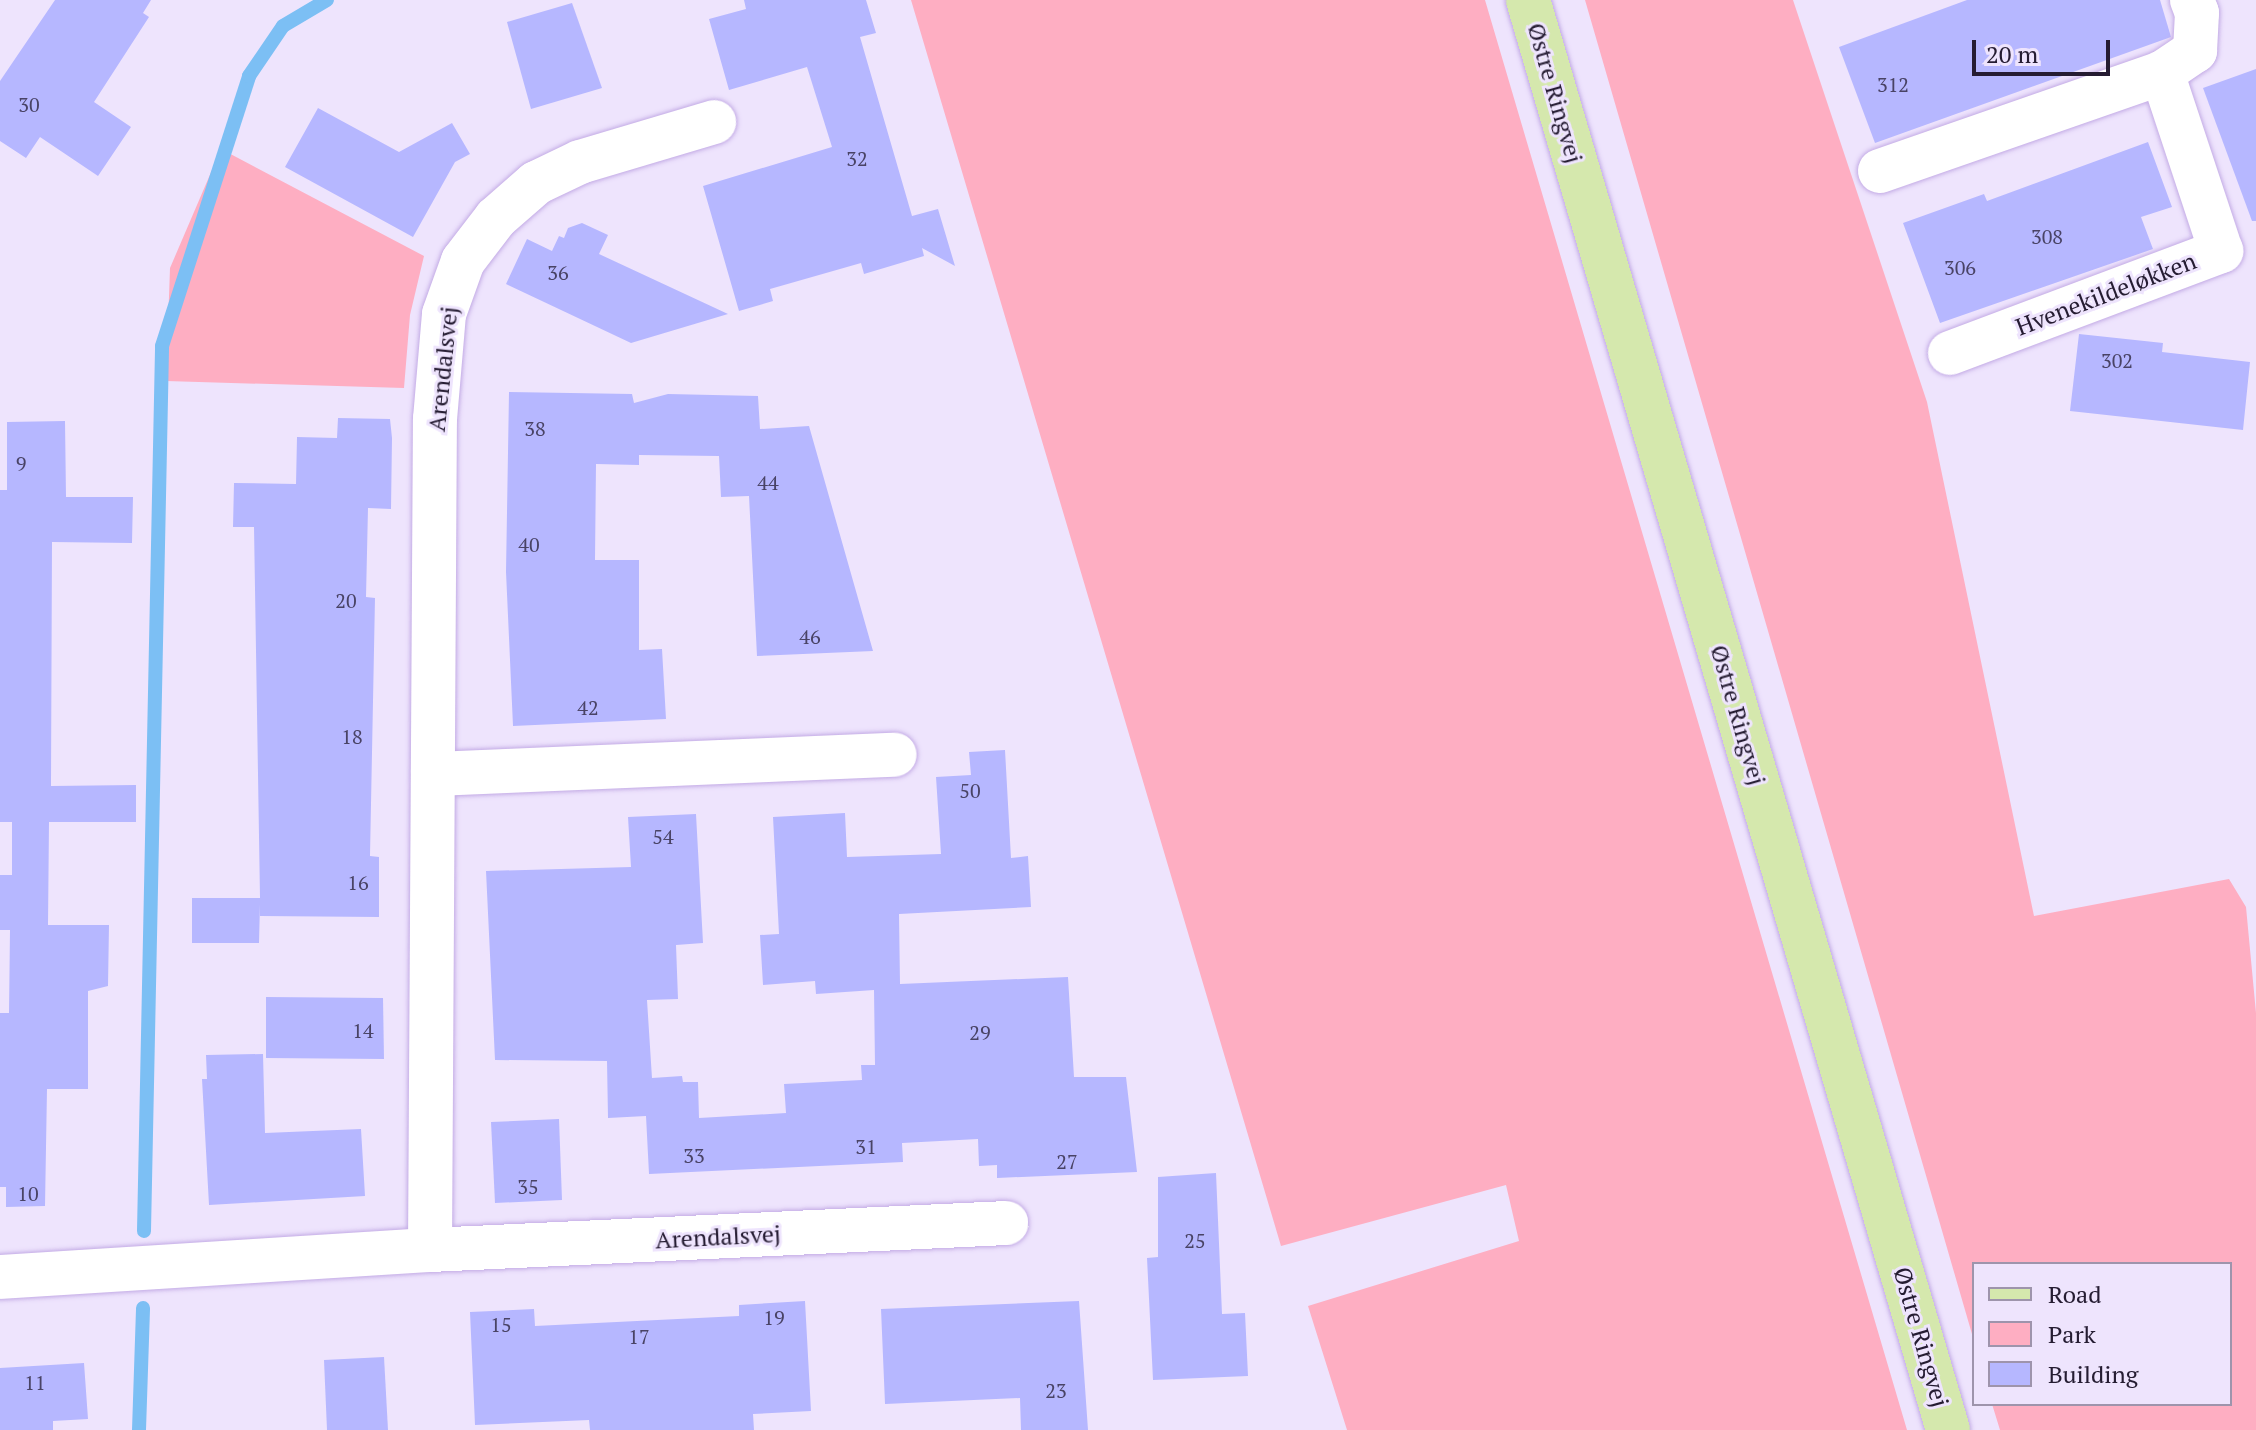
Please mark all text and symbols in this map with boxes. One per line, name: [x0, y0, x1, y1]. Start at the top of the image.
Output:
street label: Østre Ringvej: [1521, 20, 1589, 166]
scale bar: [1976, 24, 2114, 74]
text: 20 m: [1986, 38, 2038, 70]
house number: 312: [1877, 72, 1909, 96]
house number: 30: [18, 92, 40, 116]
house number: 32: [846, 146, 868, 170]
house number: 308: [2031, 224, 2063, 248]
street label: Hvenekildeløkken: [2012, 246, 2200, 342]
house number: 306: [1944, 255, 1976, 279]
house number: 36: [547, 260, 569, 284]
street label: Arendalsvej: [422, 305, 464, 433]
house number: 302: [2101, 348, 2133, 372]
house number: 38: [524, 416, 546, 440]
house number: 9: [16, 451, 26, 475]
house number: 44: [757, 470, 779, 494]
house number: 40: [518, 532, 540, 556]
house number: 20: [335, 588, 357, 612]
house number: 46: [799, 624, 821, 648]
street label: Østre Ringvej: [1704, 642, 1772, 788]
house number: 42: [577, 695, 599, 719]
house number: 18: [341, 724, 363, 748]
house number: 50: [959, 778, 981, 802]
house number: 54: [652, 824, 674, 848]
house number: 16: [347, 870, 369, 894]
house number: 14: [352, 1018, 374, 1042]
house number: 29: [969, 1020, 991, 1044]
house number: 31: [855, 1134, 877, 1158]
house number: 33: [683, 1143, 705, 1167]
house number: 27: [1056, 1149, 1078, 1173]
house number: 35: [517, 1174, 539, 1198]
house number: 10: [17, 1181, 39, 1205]
street label: Arendalsvej: [654, 1219, 782, 1255]
house number: 25: [1184, 1228, 1206, 1252]
legend: [1972, 1262, 2232, 1406]
street label: Østre Ringvej: [1887, 1264, 1955, 1410]
text: Road: [2048, 1278, 2102, 1310]
house number: 19: [763, 1305, 785, 1329]
house number: 15: [490, 1312, 512, 1336]
text: Park: [2048, 1318, 2096, 1350]
house number: 17: [628, 1324, 650, 1348]
text: Building: [2048, 1358, 2138, 1390]
house number: 11: [24, 1370, 46, 1394]
house number: 23: [1045, 1378, 1067, 1402]

